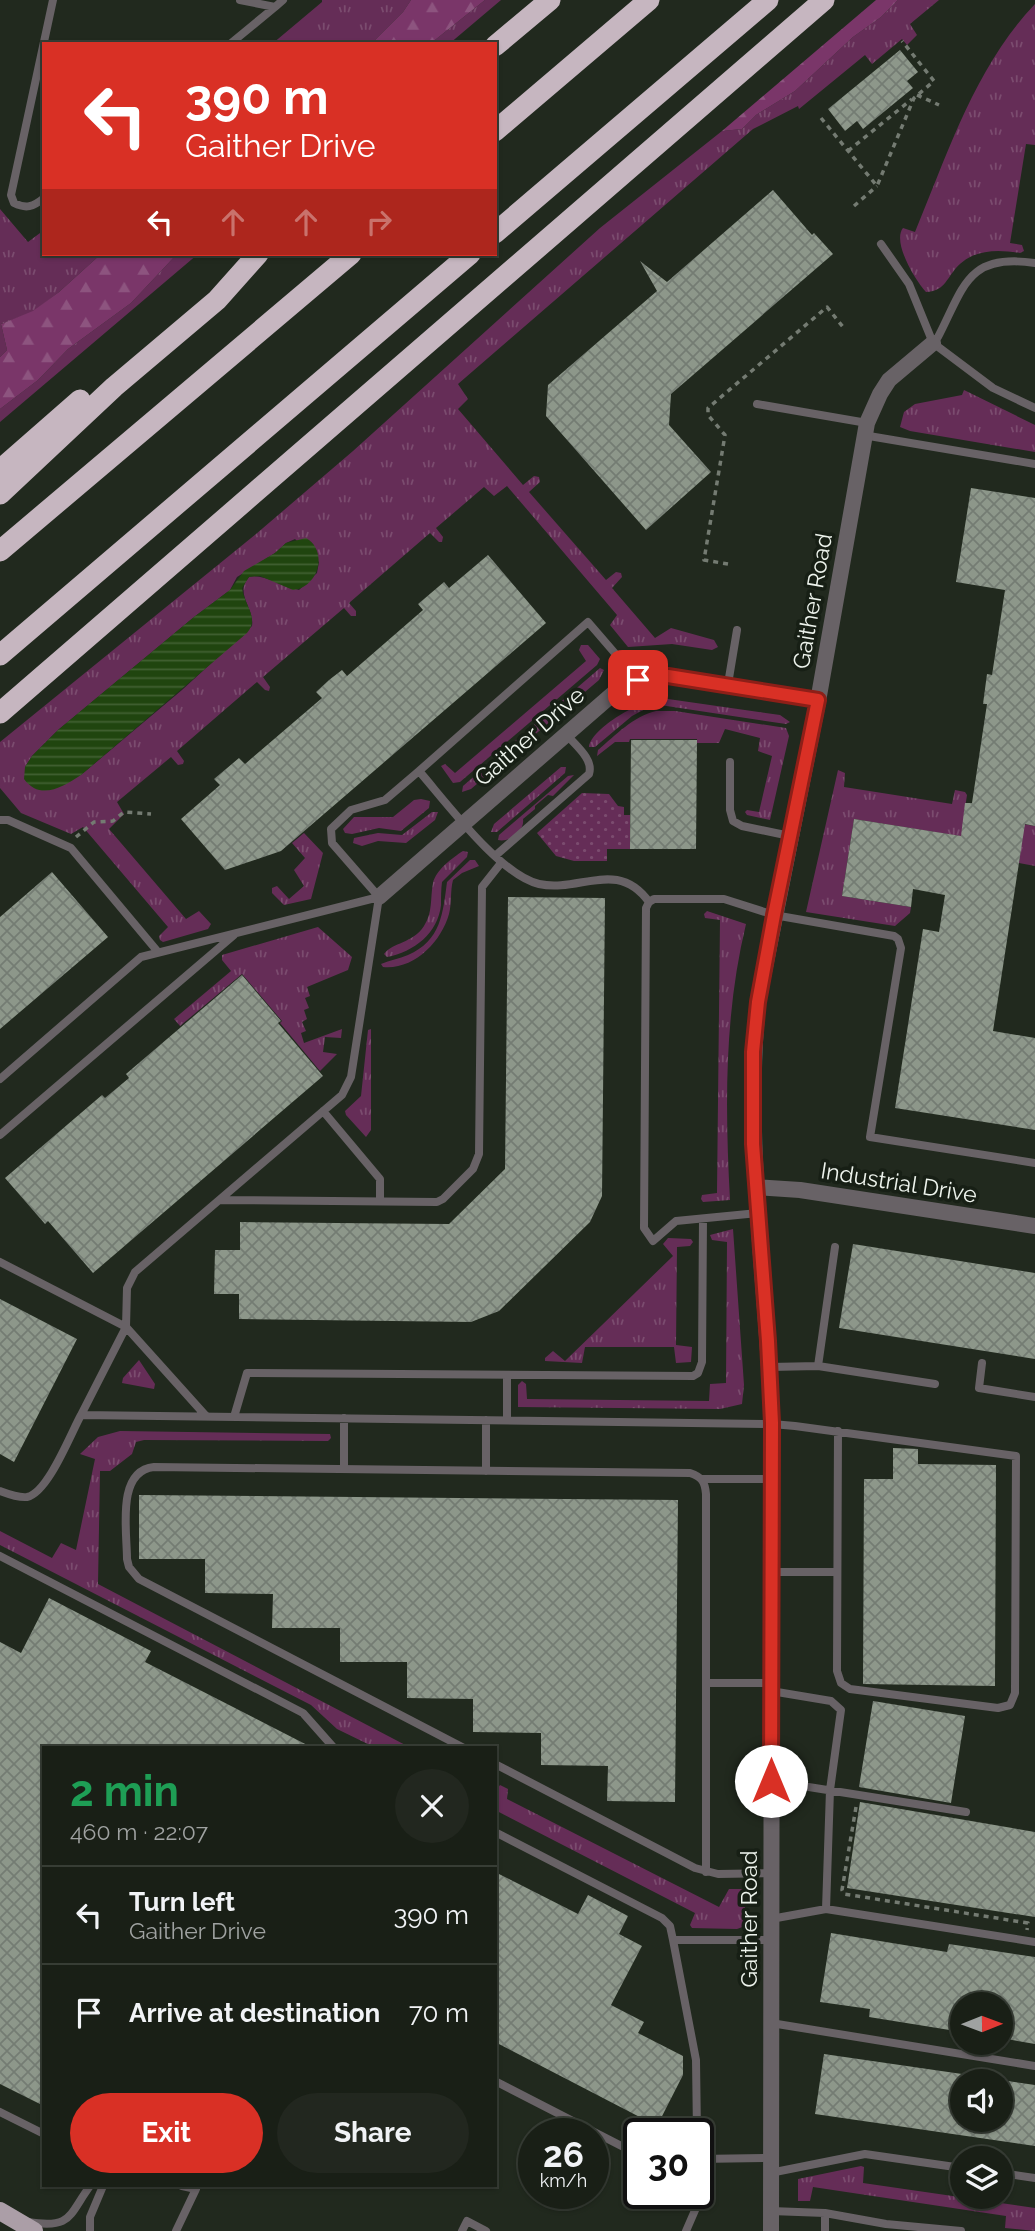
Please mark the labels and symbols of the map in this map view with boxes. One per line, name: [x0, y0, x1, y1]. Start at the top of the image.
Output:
street label: Gaither Road: [787, 531, 837, 671]
pin: [608, 650, 668, 710]
street label: Gaither Drive: [468, 681, 590, 791]
street label: Industrial Drive: [819, 1156, 979, 1208]
position arrow: [734, 1744, 808, 1818]
street label: Gaither Road: [735, 1850, 762, 1988]
north arrow: [950, 1992, 1013, 2054]
speed limit sign: 30: [623, 2118, 714, 2209]

